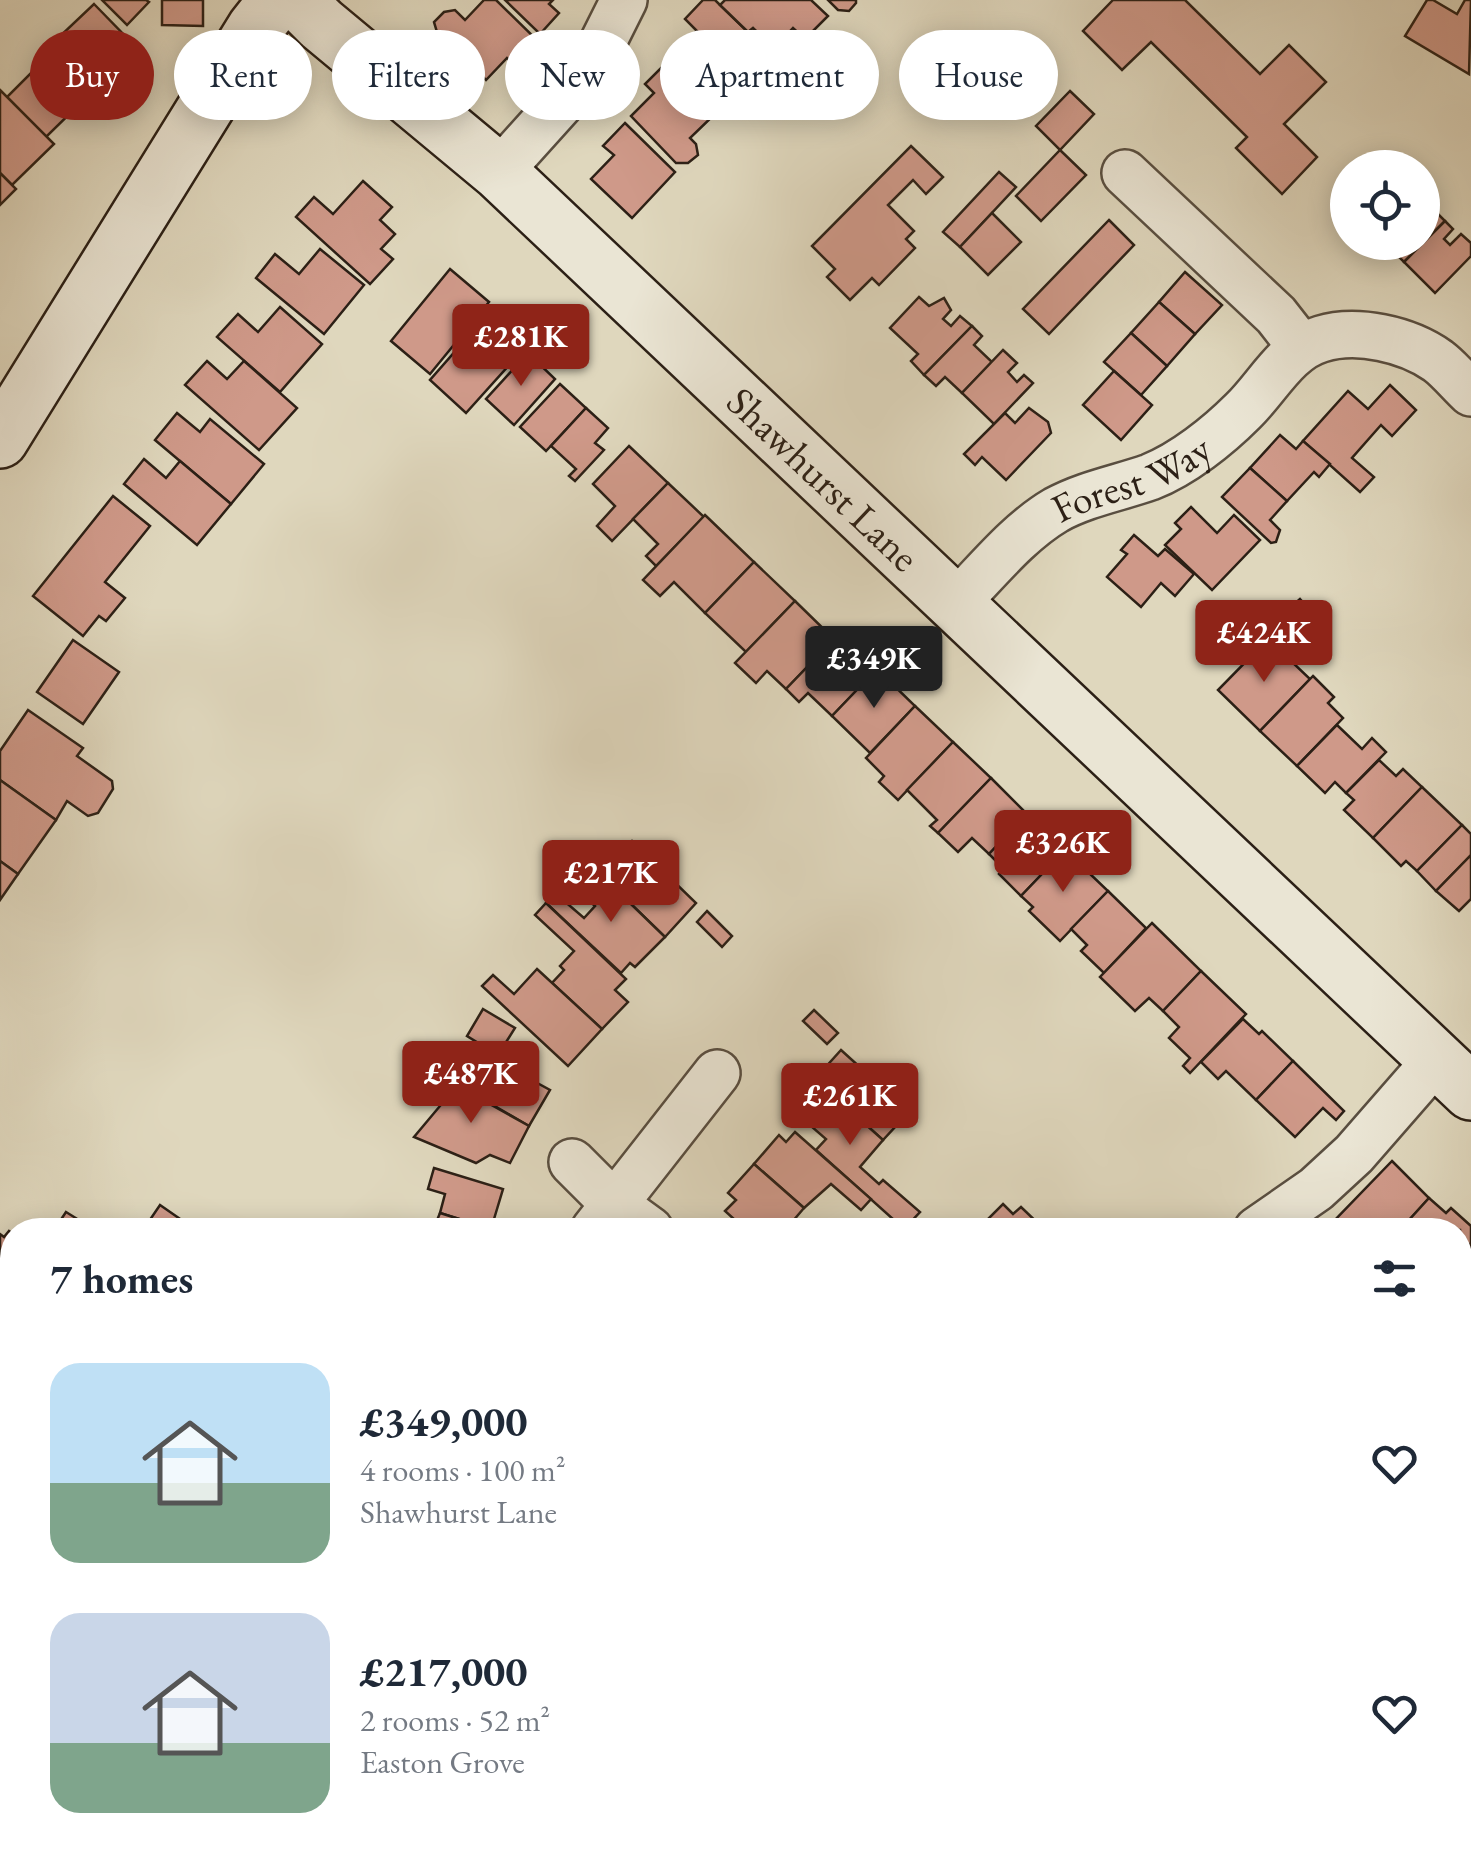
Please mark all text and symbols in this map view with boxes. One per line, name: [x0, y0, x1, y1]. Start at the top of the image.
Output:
chip: Buy: [30, 30, 154, 120]
chip: Rent: [174, 30, 312, 120]
chip: Filters: [332, 30, 485, 120]
chip: New: [505, 30, 640, 120]
chip: Apartment: [660, 30, 879, 120]
chip: House: [899, 30, 1058, 120]
map controls: [1330, 150, 1440, 260]
button: locate: [1330, 150, 1440, 260]
pin: £281K: [451, 304, 591, 389]
text: £281K: [474, 315, 568, 357]
street label: Shawhurst Lane: [716, 375, 931, 583]
street label: Forest Way: [1043, 422, 1222, 534]
pin: £424K: [1194, 600, 1334, 685]
text: £424K: [1217, 611, 1311, 653]
pin: £349K: [804, 626, 944, 711]
text: £349K: [827, 637, 921, 679]
pin: £326K: [993, 810, 1133, 895]
text: £326K: [1016, 821, 1110, 863]
pin: £217K: [541, 840, 681, 925]
text: £217K: [564, 851, 658, 893]
pin: £487K: [401, 1041, 541, 1126]
text: £487K: [424, 1052, 518, 1094]
pin: £261K: [780, 1063, 920, 1148]
text: £261K: [803, 1074, 897, 1116]
text: 7 homes: [50, 1251, 193, 1306]
icon: filters: [1367, 1251, 1422, 1306]
text: £349,000: [360, 1394, 528, 1449]
icon: home: [130, 1403, 250, 1523]
icon: heart: [1367, 1436, 1422, 1491]
text: 4 rooms · 100 m²: [360, 1449, 566, 1491]
text: Shawhurst Lane: [360, 1491, 557, 1533]
text: £217,000: [360, 1644, 528, 1699]
icon: home: [130, 1653, 250, 1773]
icon: heart: [1367, 1686, 1422, 1741]
text: 2 rooms · 52 m²: [360, 1699, 550, 1741]
text: Easton Grove: [360, 1741, 525, 1783]

